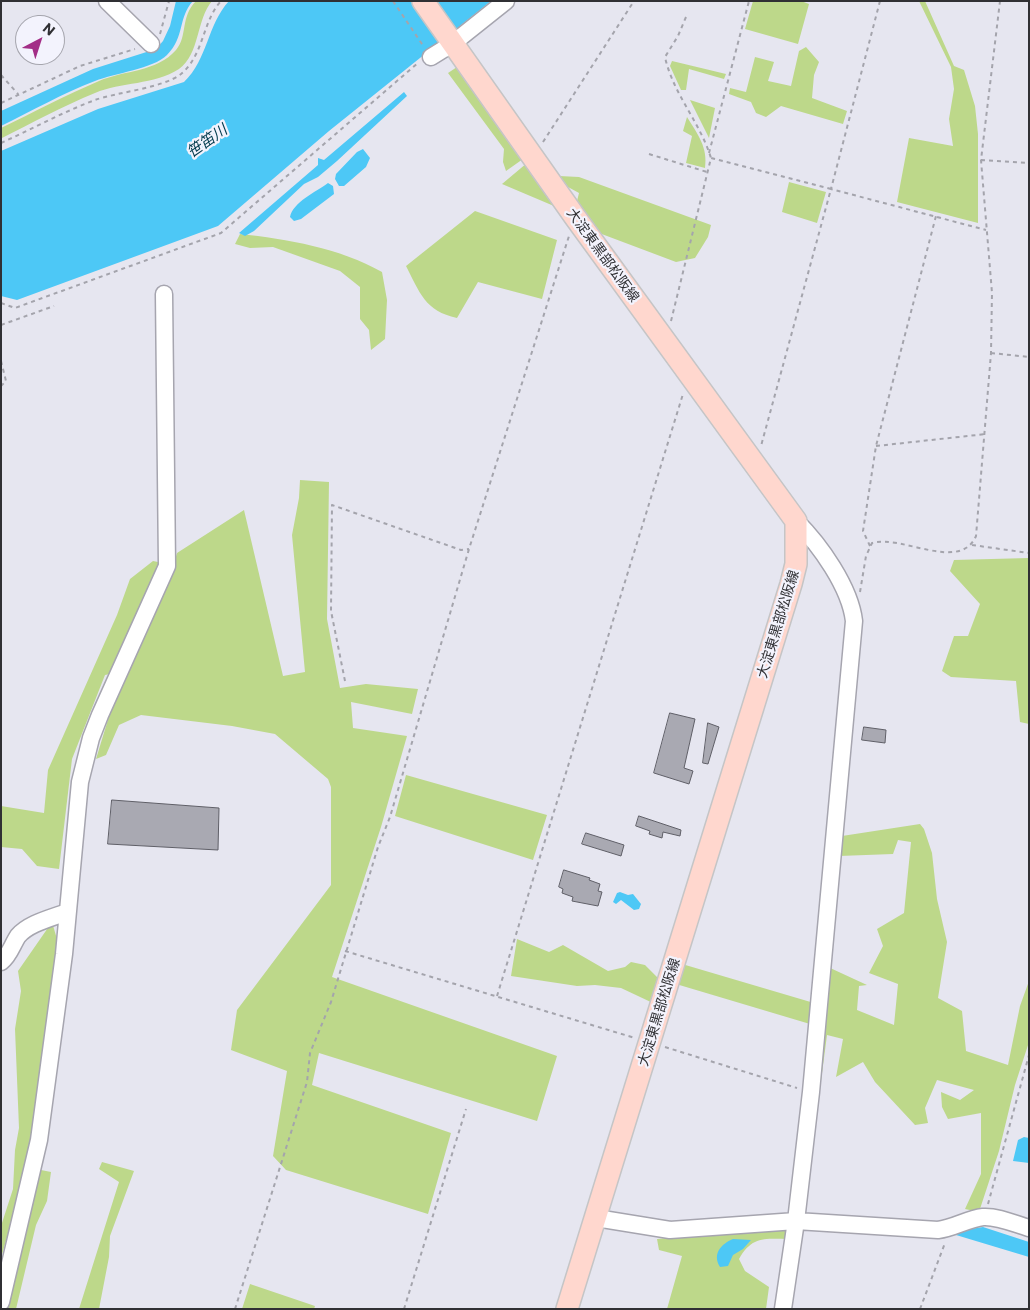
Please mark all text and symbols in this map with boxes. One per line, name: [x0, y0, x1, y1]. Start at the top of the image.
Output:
north arrow: [15, 15, 65, 65]
text: N: [40, 19, 59, 39]
water label: 笹笛川: [183, 121, 231, 161]
street label: 大淀東黒部松阪線: [563, 205, 643, 305]
street label: 大淀東黒部松阪線: [754, 568, 802, 680]
street label: 大淀東黒部松阪線: [635, 956, 683, 1068]

